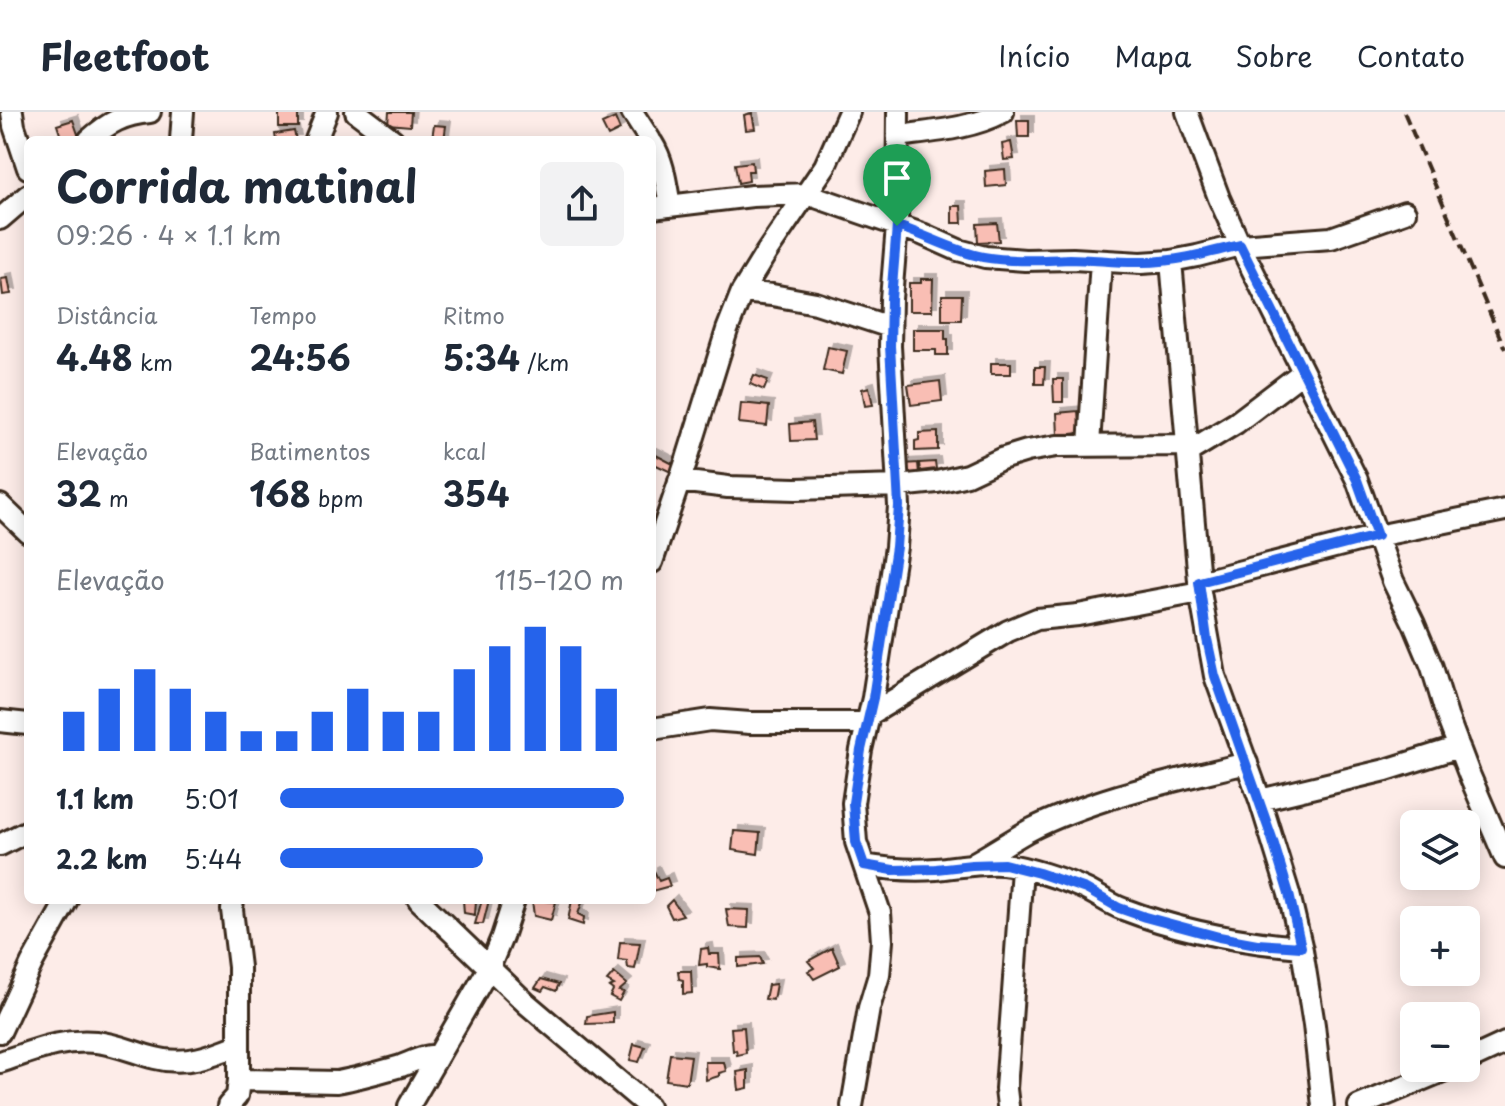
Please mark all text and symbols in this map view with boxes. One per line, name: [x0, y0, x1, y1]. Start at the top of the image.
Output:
text: Fleetfoot: [40, 27, 210, 84]
text: Início: [998, 34, 1070, 77]
text: Mapa: [1114, 34, 1191, 77]
text: Sobre: [1235, 34, 1313, 77]
text: Contato: [1357, 34, 1465, 77]
pin: [863, 144, 931, 226]
text: Corrida matinal: [56, 152, 417, 218]
icon: arrive: [875, 156, 919, 200]
button: share: [540, 162, 624, 246]
text: 09:26 · 4 × 1.1 km: [56, 215, 281, 254]
text: Distância: [56, 298, 158, 331]
text: Tempo: [249, 298, 317, 331]
text: Ritmo: [443, 298, 505, 331]
text: 4.48: [56, 331, 133, 383]
text: 24:56: [249, 331, 351, 383]
text: 5:34: [443, 331, 520, 383]
text: km: [133, 345, 173, 378]
text: /km: [520, 345, 569, 378]
text: Elevação: [56, 434, 148, 467]
text: Batimentos: [249, 434, 370, 467]
text: kcal: [443, 434, 487, 467]
text: 32: [56, 467, 102, 519]
text: 168: [249, 467, 311, 519]
text: 354: [443, 467, 510, 519]
text: m: [102, 481, 129, 514]
text: bpm: [311, 481, 364, 514]
text: Elevação: [56, 560, 165, 599]
text: 115–120 m: [495, 560, 624, 599]
text: 1.1 km: [56, 779, 134, 818]
text: 5:01: [184, 779, 239, 818]
map controls: [1400, 810, 1480, 1082]
button: layers: [1400, 810, 1480, 890]
text: 2.2 km: [56, 839, 147, 878]
text: 5:44: [184, 839, 243, 878]
button: +: [1400, 906, 1480, 986]
button: −: [1400, 1002, 1480, 1082]

